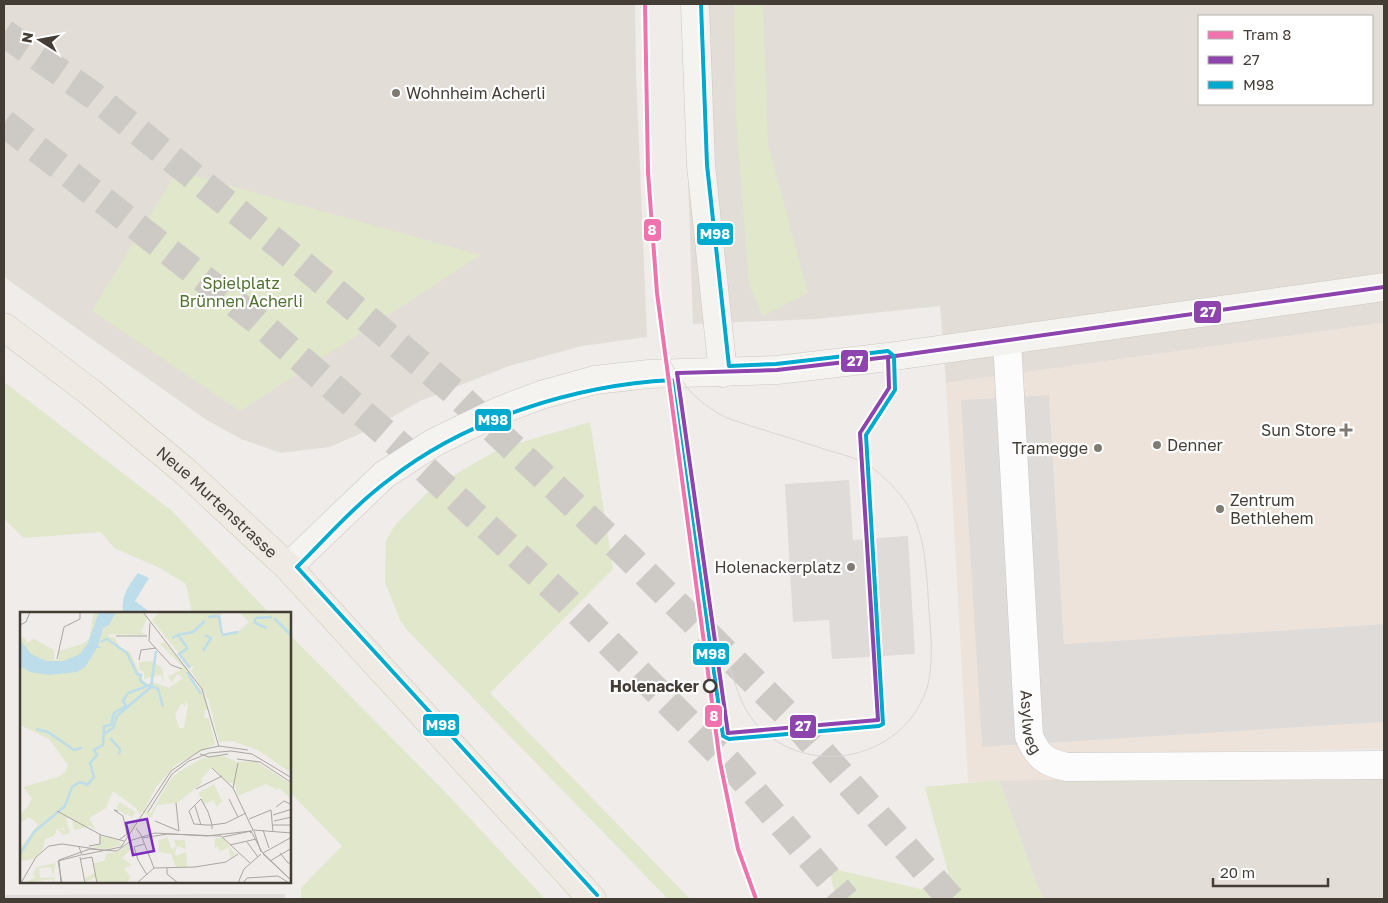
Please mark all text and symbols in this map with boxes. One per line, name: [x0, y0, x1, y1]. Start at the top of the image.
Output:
north arrow: [15, 15, 65, 65]
legend: [1198, 15, 1373, 105]
text: Tram 8: [1243, 25, 1291, 43]
text: N: [17, 31, 36, 44]
text: 27: [1243, 50, 1260, 68]
text: M98: [1243, 75, 1274, 93]
place label: Wohnheim Acherli: [406, 83, 546, 103]
marker: Wohnheim Acherli: [390, 87, 402, 99]
line badge: 8: [643, 218, 662, 242]
text: 8: [648, 221, 657, 238]
line badge: M98: [696, 222, 734, 246]
text: M98: [700, 225, 730, 242]
park label: Spielplatz Brünnen Acherli: [179, 273, 303, 311]
line badge: 27: [1193, 300, 1222, 324]
text: 27: [1200, 303, 1216, 320]
line badge: 27: [840, 349, 869, 373]
text: 27: [847, 352, 863, 369]
line badge: M98: [474, 408, 512, 432]
text: M98: [478, 411, 508, 428]
place label: Sun Store: [1261, 420, 1336, 440]
marker: Sun Store: [1340, 424, 1352, 436]
place label: Denner: [1167, 435, 1223, 455]
place label: Tramegge: [1012, 438, 1088, 458]
marker: Denner: [1151, 439, 1163, 451]
street label: Neue Murtenstrasse: [153, 442, 282, 562]
marker: Tramegge: [1092, 442, 1104, 454]
place label: Zentrum Bethlehem: [1230, 490, 1314, 528]
marker: Zentrum Bethlehem: [1214, 503, 1226, 515]
place label: Holenackerplatz: [714, 557, 841, 577]
marker: Holenackerplatz: [845, 561, 857, 573]
inset map: [20, 612, 291, 883]
line badge: M98: [692, 642, 730, 666]
text: M98: [696, 645, 726, 662]
place label: Holenacker: [610, 676, 699, 696]
marker: Holenacker: [703, 679, 717, 693]
street label: Asylweg: [1016, 689, 1046, 758]
line badge: 8: [704, 704, 723, 728]
text: 8: [710, 707, 719, 724]
line badge: M98: [422, 713, 460, 737]
line badge: 27: [789, 714, 817, 739]
text: M98: [426, 716, 456, 733]
text: 27: [795, 717, 811, 734]
scale bar: [1213, 856, 1328, 888]
text: 20 m: [1220, 863, 1255, 881]

